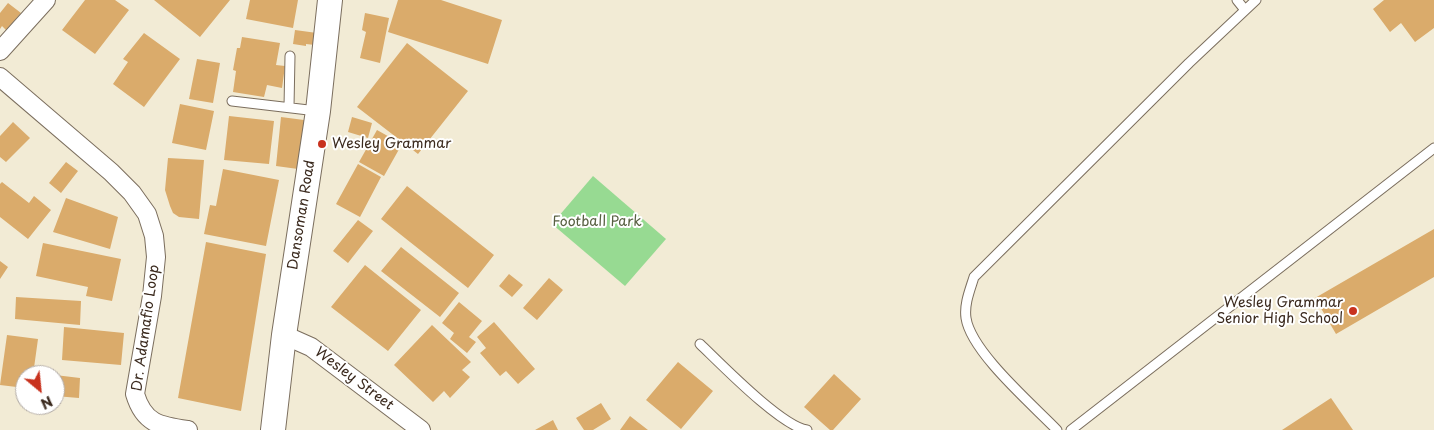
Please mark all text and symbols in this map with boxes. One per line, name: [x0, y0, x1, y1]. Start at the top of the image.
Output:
place label: Wesley Grammar: [332, 136, 451, 152]
marker: Wesley Grammar: [316, 138, 328, 150]
street label: Dansoman Road: [285, 159, 319, 271]
park label: Football Park: [552, 214, 642, 230]
street label: Dr. Adamafio Loop: [129, 264, 163, 392]
place label: Wesley Grammar Senior High School: [1216, 295, 1343, 328]
marker: Wesley Grammar Senior High School: [1347, 305, 1359, 317]
street label: Wesley Street: [311, 344, 397, 414]
north arrow: [15, 365, 65, 415]
text: N: [37, 391, 57, 415]

